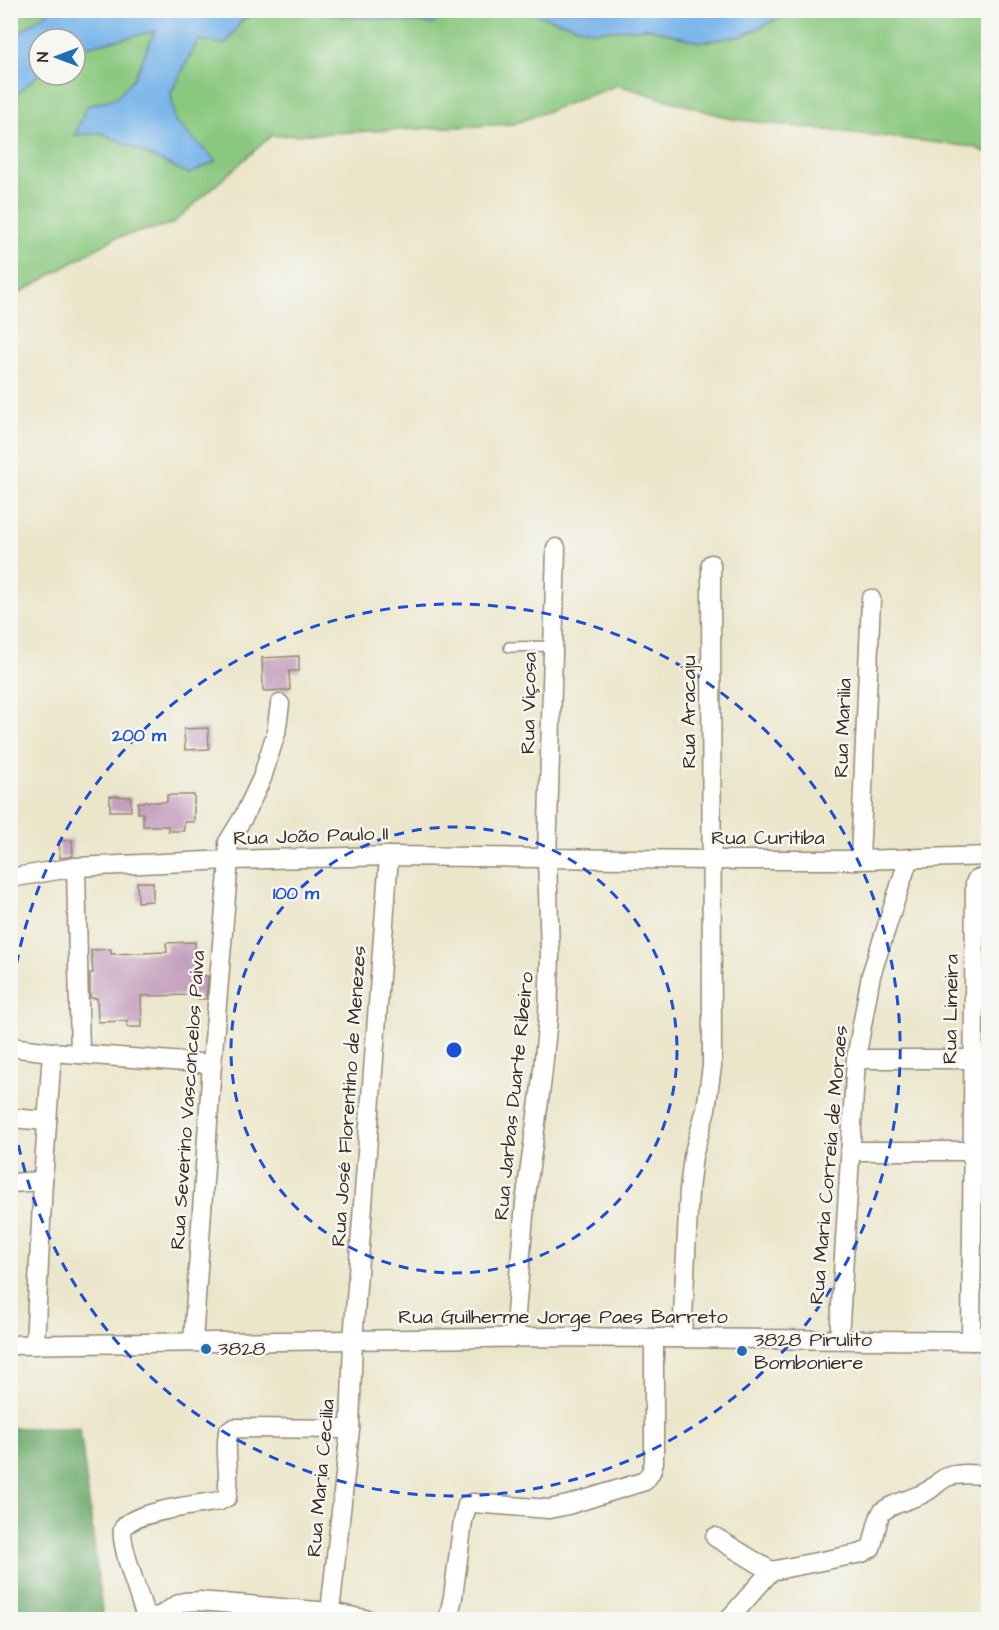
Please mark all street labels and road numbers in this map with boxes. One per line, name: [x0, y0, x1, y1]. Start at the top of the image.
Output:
street label: Rua Viçosa: [514, 652, 544, 754]
street label: Rua Aracaju: [675, 655, 703, 769]
street label: Rua Marilia: [827, 678, 859, 778]
street label: Rua João Paulo II: [233, 819, 389, 853]
street label: Rua Curitiba: [711, 824, 825, 852]
street label: Rua José Florentino de Menezes: [325, 944, 373, 1248]
street label: Rua Severino Vasconcelos Paiva: [164, 949, 212, 1251]
street label: Rua Limeira: [936, 954, 966, 1064]
street label: Rua Jarbas Duarte Ribeiro: [487, 970, 541, 1222]
street label: Rua Maria Correia de Moraes: [803, 1024, 855, 1306]
street label: Rua Guilherme Jorge Paes Barreto: [398, 1303, 728, 1332]
street label: Rua Maria Cecilia: [300, 1398, 342, 1558]

